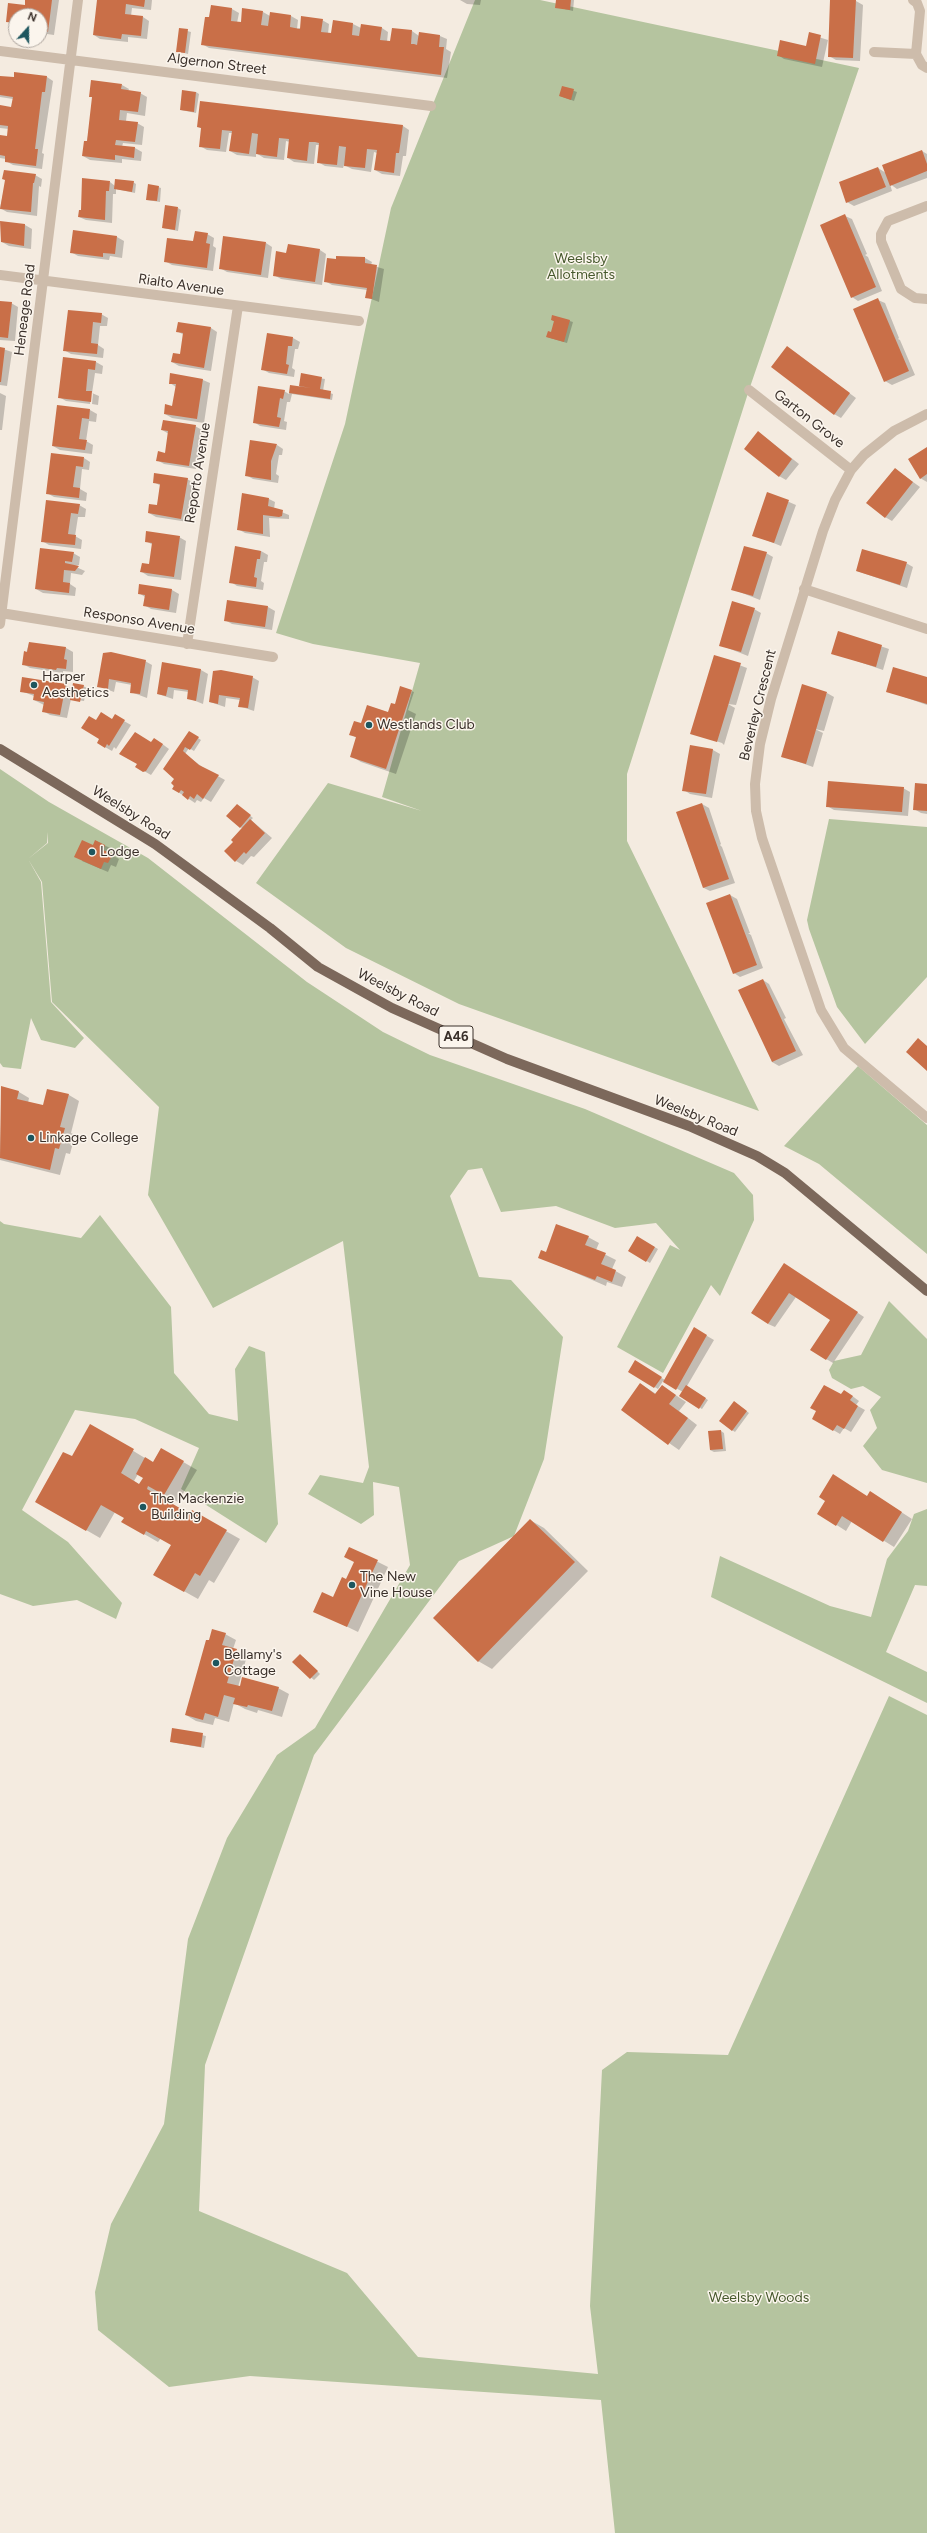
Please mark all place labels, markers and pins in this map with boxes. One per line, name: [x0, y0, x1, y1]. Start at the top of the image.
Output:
place label: Harper Aesthetics: [42, 669, 109, 702]
marker: Harper Aesthetics: [29, 680, 39, 690]
place label: Westlands Club: [377, 717, 475, 733]
marker: Westlands Club: [364, 720, 374, 730]
place label: Lodge: [100, 844, 139, 860]
marker: Lodge: [87, 847, 97, 857]
place label: Linkage College: [39, 1130, 138, 1146]
marker: Linkage College: [26, 1133, 36, 1143]
place label: The Mackenzie Building: [151, 1491, 244, 1524]
marker: The Mackenzie Building: [138, 1502, 148, 1512]
place label: The New Vine House: [360, 1569, 432, 1602]
marker: The New Vine House: [347, 1580, 357, 1590]
place label: Bellamy's Cottage: [224, 1647, 282, 1680]
marker: Bellamy's Cottage: [211, 1658, 221, 1668]

